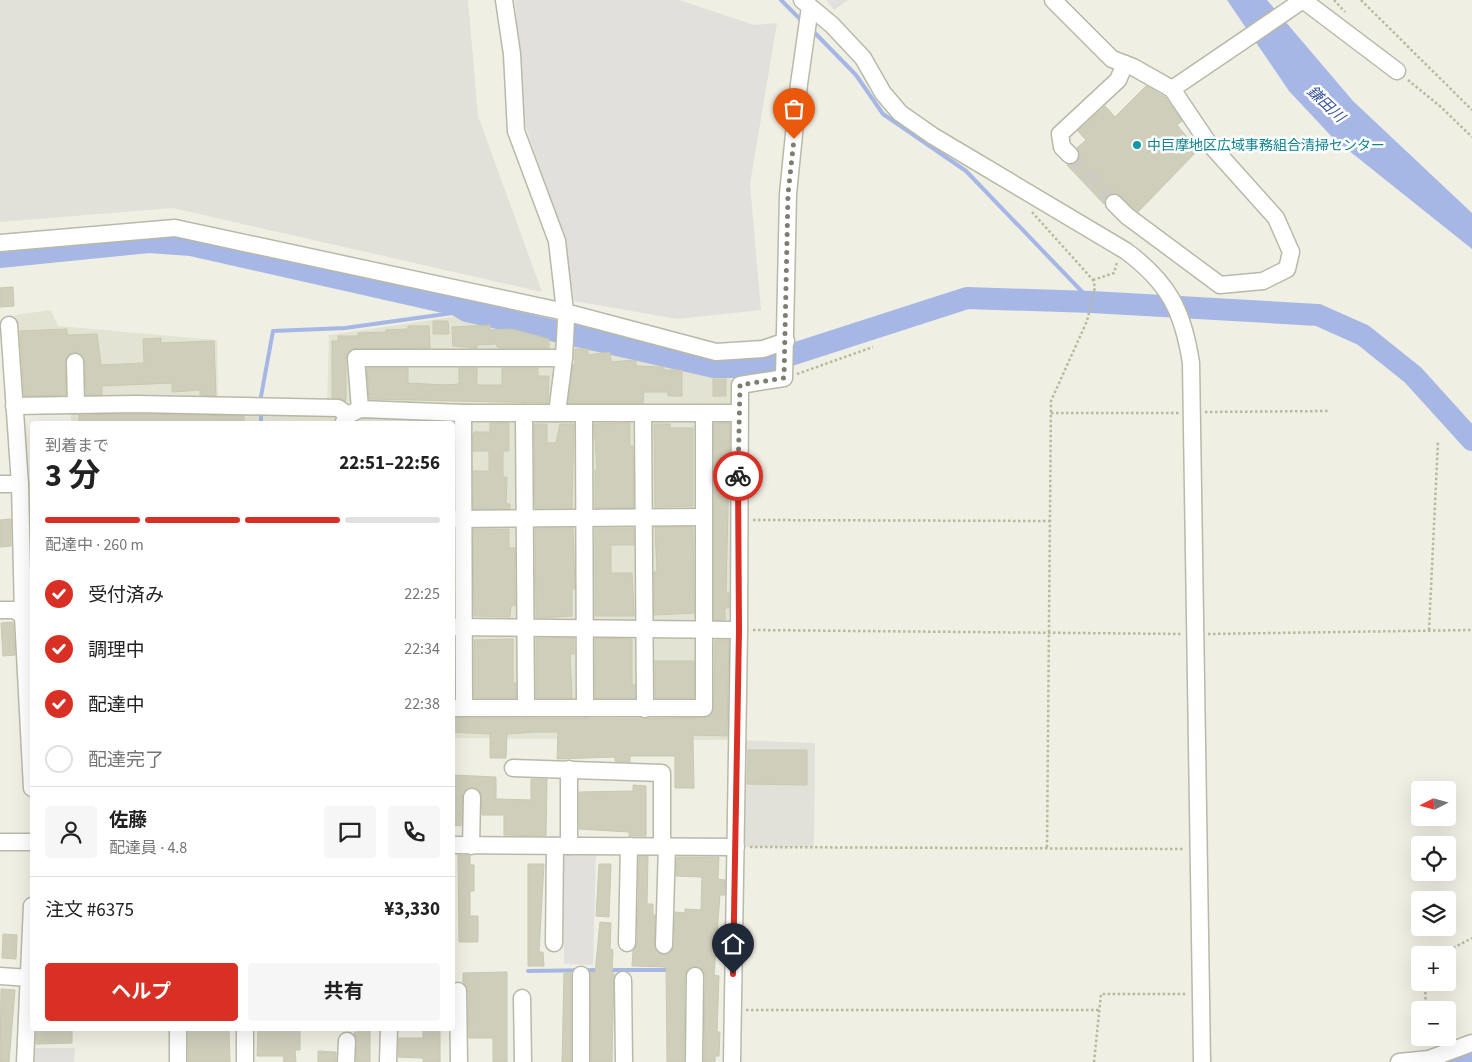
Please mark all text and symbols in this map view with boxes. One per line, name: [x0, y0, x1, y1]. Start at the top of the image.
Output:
water label: 鎌田川: [1302, 81, 1351, 129]
pin: [773, 88, 815, 139]
icon: bag: [780, 95, 808, 123]
place label: 中巨摩地区広域事務組合清掃センター: [1147, 136, 1385, 156]
marker: 中巨摩地区広域事務組合清掃センター: [1131, 139, 1143, 151]
text: 到着まで: [45, 435, 109, 457]
text: 22:51–22:56: [339, 450, 440, 477]
courier: [713, 451, 763, 501]
text: 3 分: [45, 453, 100, 499]
icon: bike: [724, 462, 752, 490]
text: 配達中 · 260 m: [45, 534, 144, 556]
icon: check: [45, 580, 73, 608]
text: 受付済み: [88, 582, 164, 609]
text: 22:25: [404, 583, 440, 605]
icon: check: [45, 635, 73, 663]
text: 調理中: [88, 637, 145, 664]
text: 22:34: [404, 638, 440, 660]
icon: check: [45, 690, 73, 718]
text: 配達中: [88, 692, 145, 719]
text: 22:38: [404, 693, 440, 715]
text: 配達完了: [88, 747, 164, 774]
north arrow: [1411, 781, 1456, 826]
map controls: [1411, 781, 1456, 1046]
button: person: [45, 806, 97, 858]
button: chat: [324, 806, 376, 858]
button: phone: [388, 806, 440, 858]
text: 佐藤: [109, 807, 147, 834]
button: locate: [1411, 836, 1456, 881]
text: 配達員 · 4.8: [109, 837, 187, 859]
button: layers: [1411, 891, 1456, 936]
text: ¥3,330: [384, 896, 440, 923]
text: 注文 #6375: [45, 897, 134, 924]
pin: [712, 923, 754, 974]
icon: home: [719, 930, 747, 958]
button: +: [1411, 946, 1456, 991]
button: ヘルプ: [45, 963, 238, 1021]
button: 共有: [248, 963, 440, 1021]
button: −: [1411, 1001, 1456, 1046]

